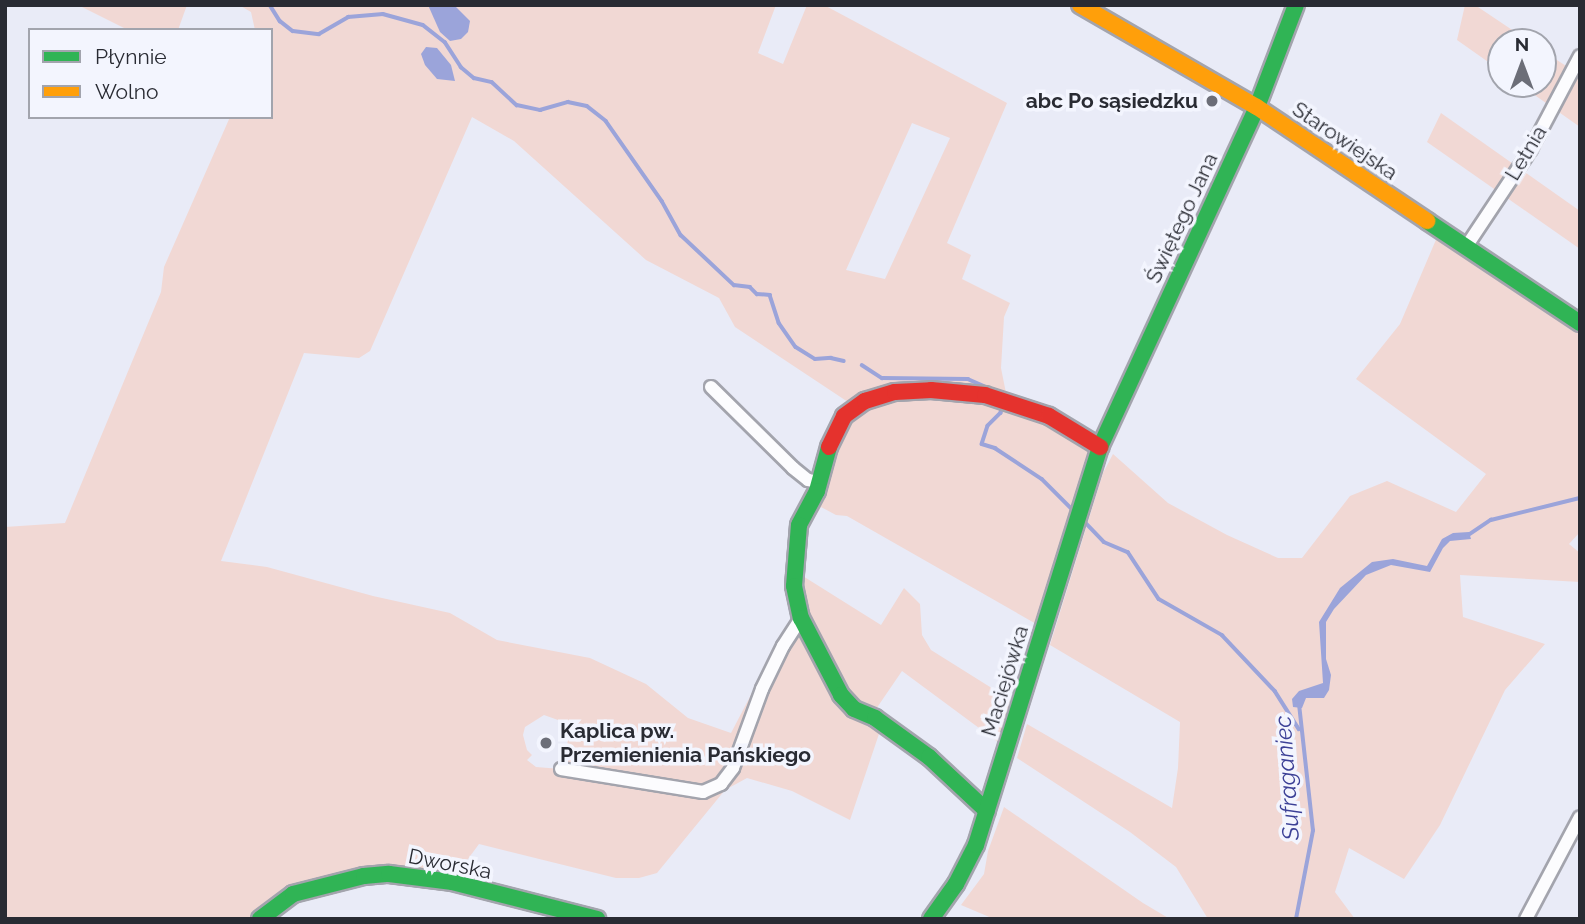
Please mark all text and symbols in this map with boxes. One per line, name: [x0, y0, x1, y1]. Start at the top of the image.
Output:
legend: [28, 28, 273, 119]
north arrow: [1487, 28, 1557, 98]
text: N: [1515, 33, 1529, 55]
text: Płynnie: [95, 44, 167, 69]
text: Wolno: [95, 79, 159, 104]
place label: abc Po sąsiedzku: [1026, 88, 1198, 114]
marker: abc Po sąsiedzku: [1204, 93, 1220, 109]
street label: Starowiejska: [1288, 97, 1402, 185]
street label: Letnia: [1500, 121, 1552, 185]
street label: Świętego Jana: [1141, 149, 1223, 287]
street label: Maciejówka: [976, 623, 1034, 739]
water label: Sufraganiec: [1269, 715, 1305, 841]
place label: Kaplica pw. Przemienienia Pańskiego: [560, 718, 811, 768]
marker: Kaplica pw. Przemienienia Pańskiego: [538, 735, 554, 751]
street label: Dworska: [406, 844, 494, 884]

